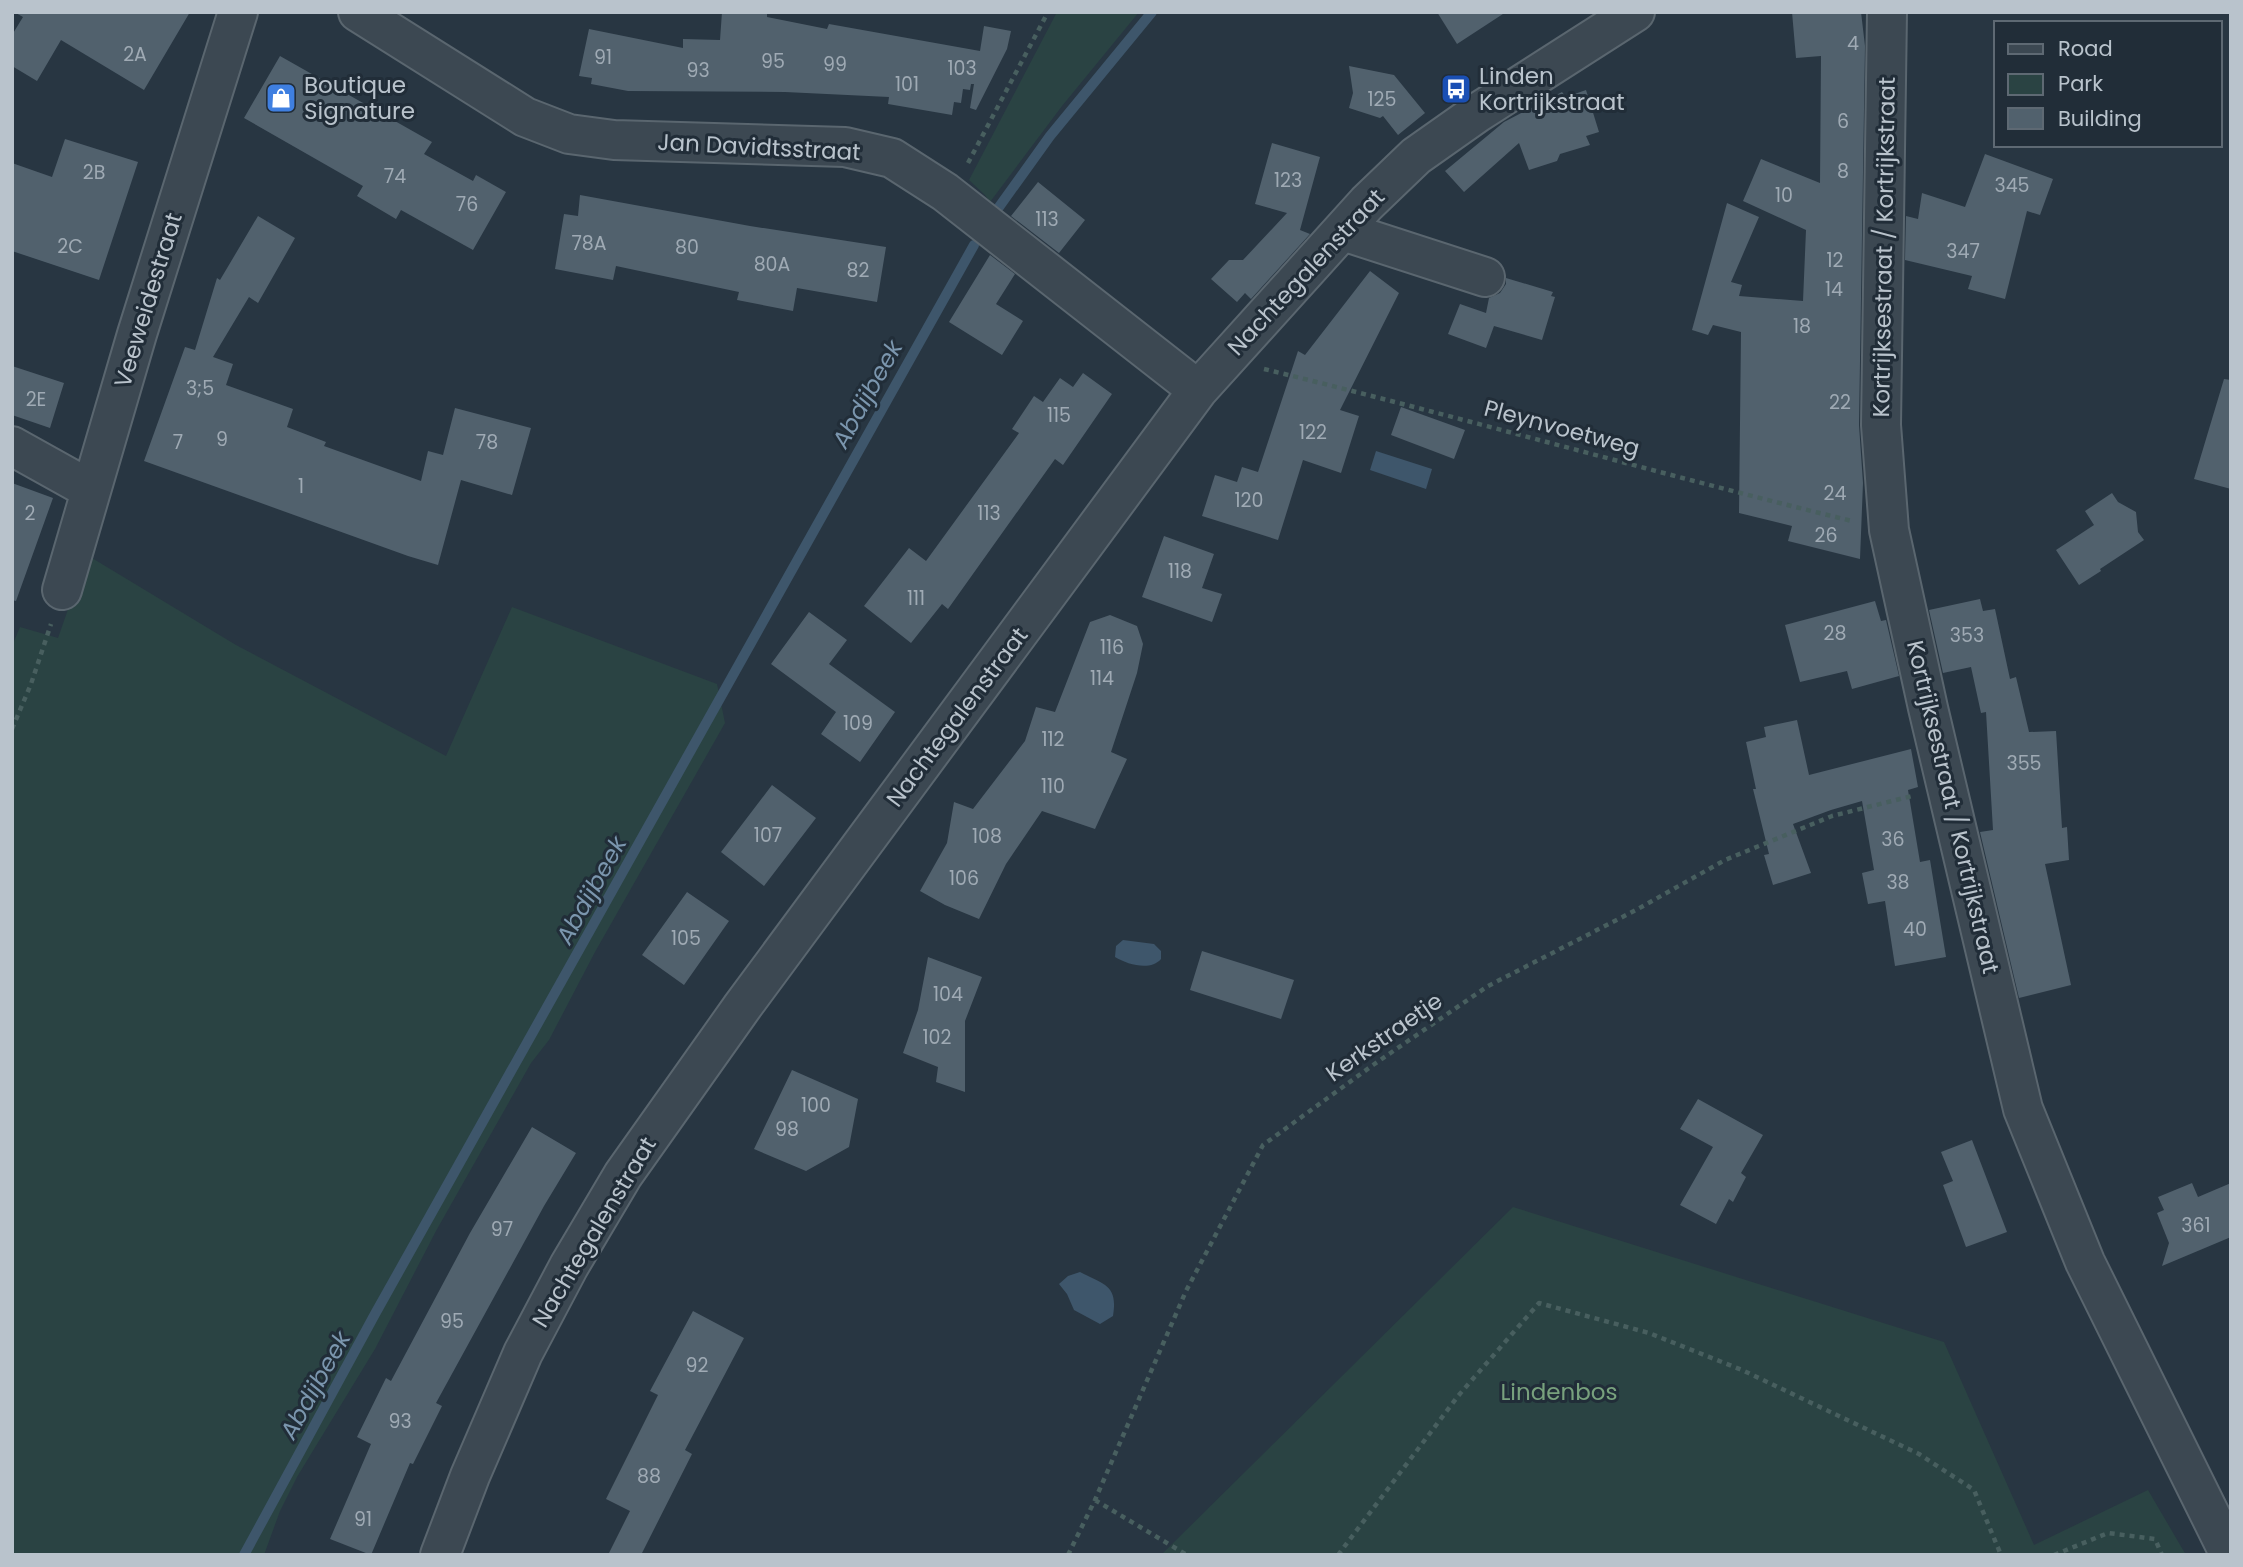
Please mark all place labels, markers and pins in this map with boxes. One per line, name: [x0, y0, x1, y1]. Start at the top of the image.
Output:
place label: Linden Kortrijkstraat: [1479, 60, 1625, 118]
place label: Boutique Signature: [304, 69, 415, 127]
bus stop icon: Linden Kortrijkstraat: [1439, 72, 1473, 106]
shop icon: Boutique Signature: [264, 81, 298, 115]

